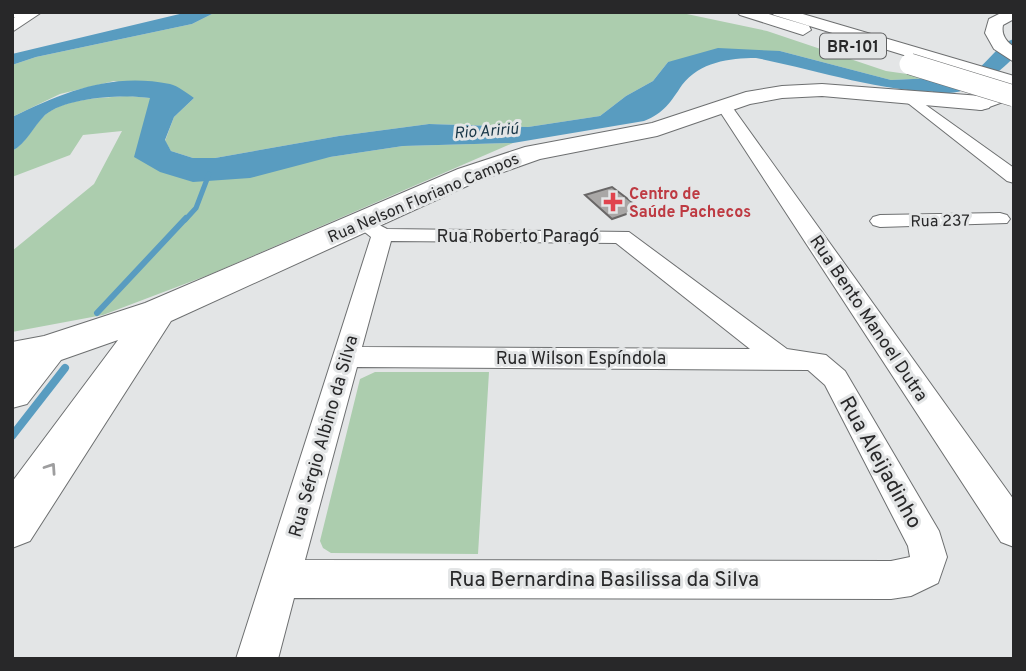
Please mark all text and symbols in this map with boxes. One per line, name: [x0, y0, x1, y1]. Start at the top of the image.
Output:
road number: BR-101: [820, 34, 886, 58]
water label: Rio Aririú: [453, 120, 520, 144]
street label: Rua Nelson Floriano Campos: [325, 149, 522, 248]
place label: Centro de Saúde Pachecos: [629, 185, 751, 223]
marker: Centro de Saúde Pachecos: [603, 192, 623, 212]
street label: Rua 237: [910, 211, 970, 233]
street label: Rua Roberto Paragó: [437, 226, 599, 249]
street label: Rua Bento Manoel Dutra: [803, 231, 932, 406]
street label: Rua Sérgio Albino da Silva: [285, 333, 364, 540]
street label: Rua Wilson Espíndola: [496, 348, 666, 371]
street label: Rua Aleijadinho: [832, 392, 927, 534]
one-way arrow: [43, 463, 55, 476]
street label: Rua Bernardina Basilissa da Silva: [449, 567, 759, 594]

